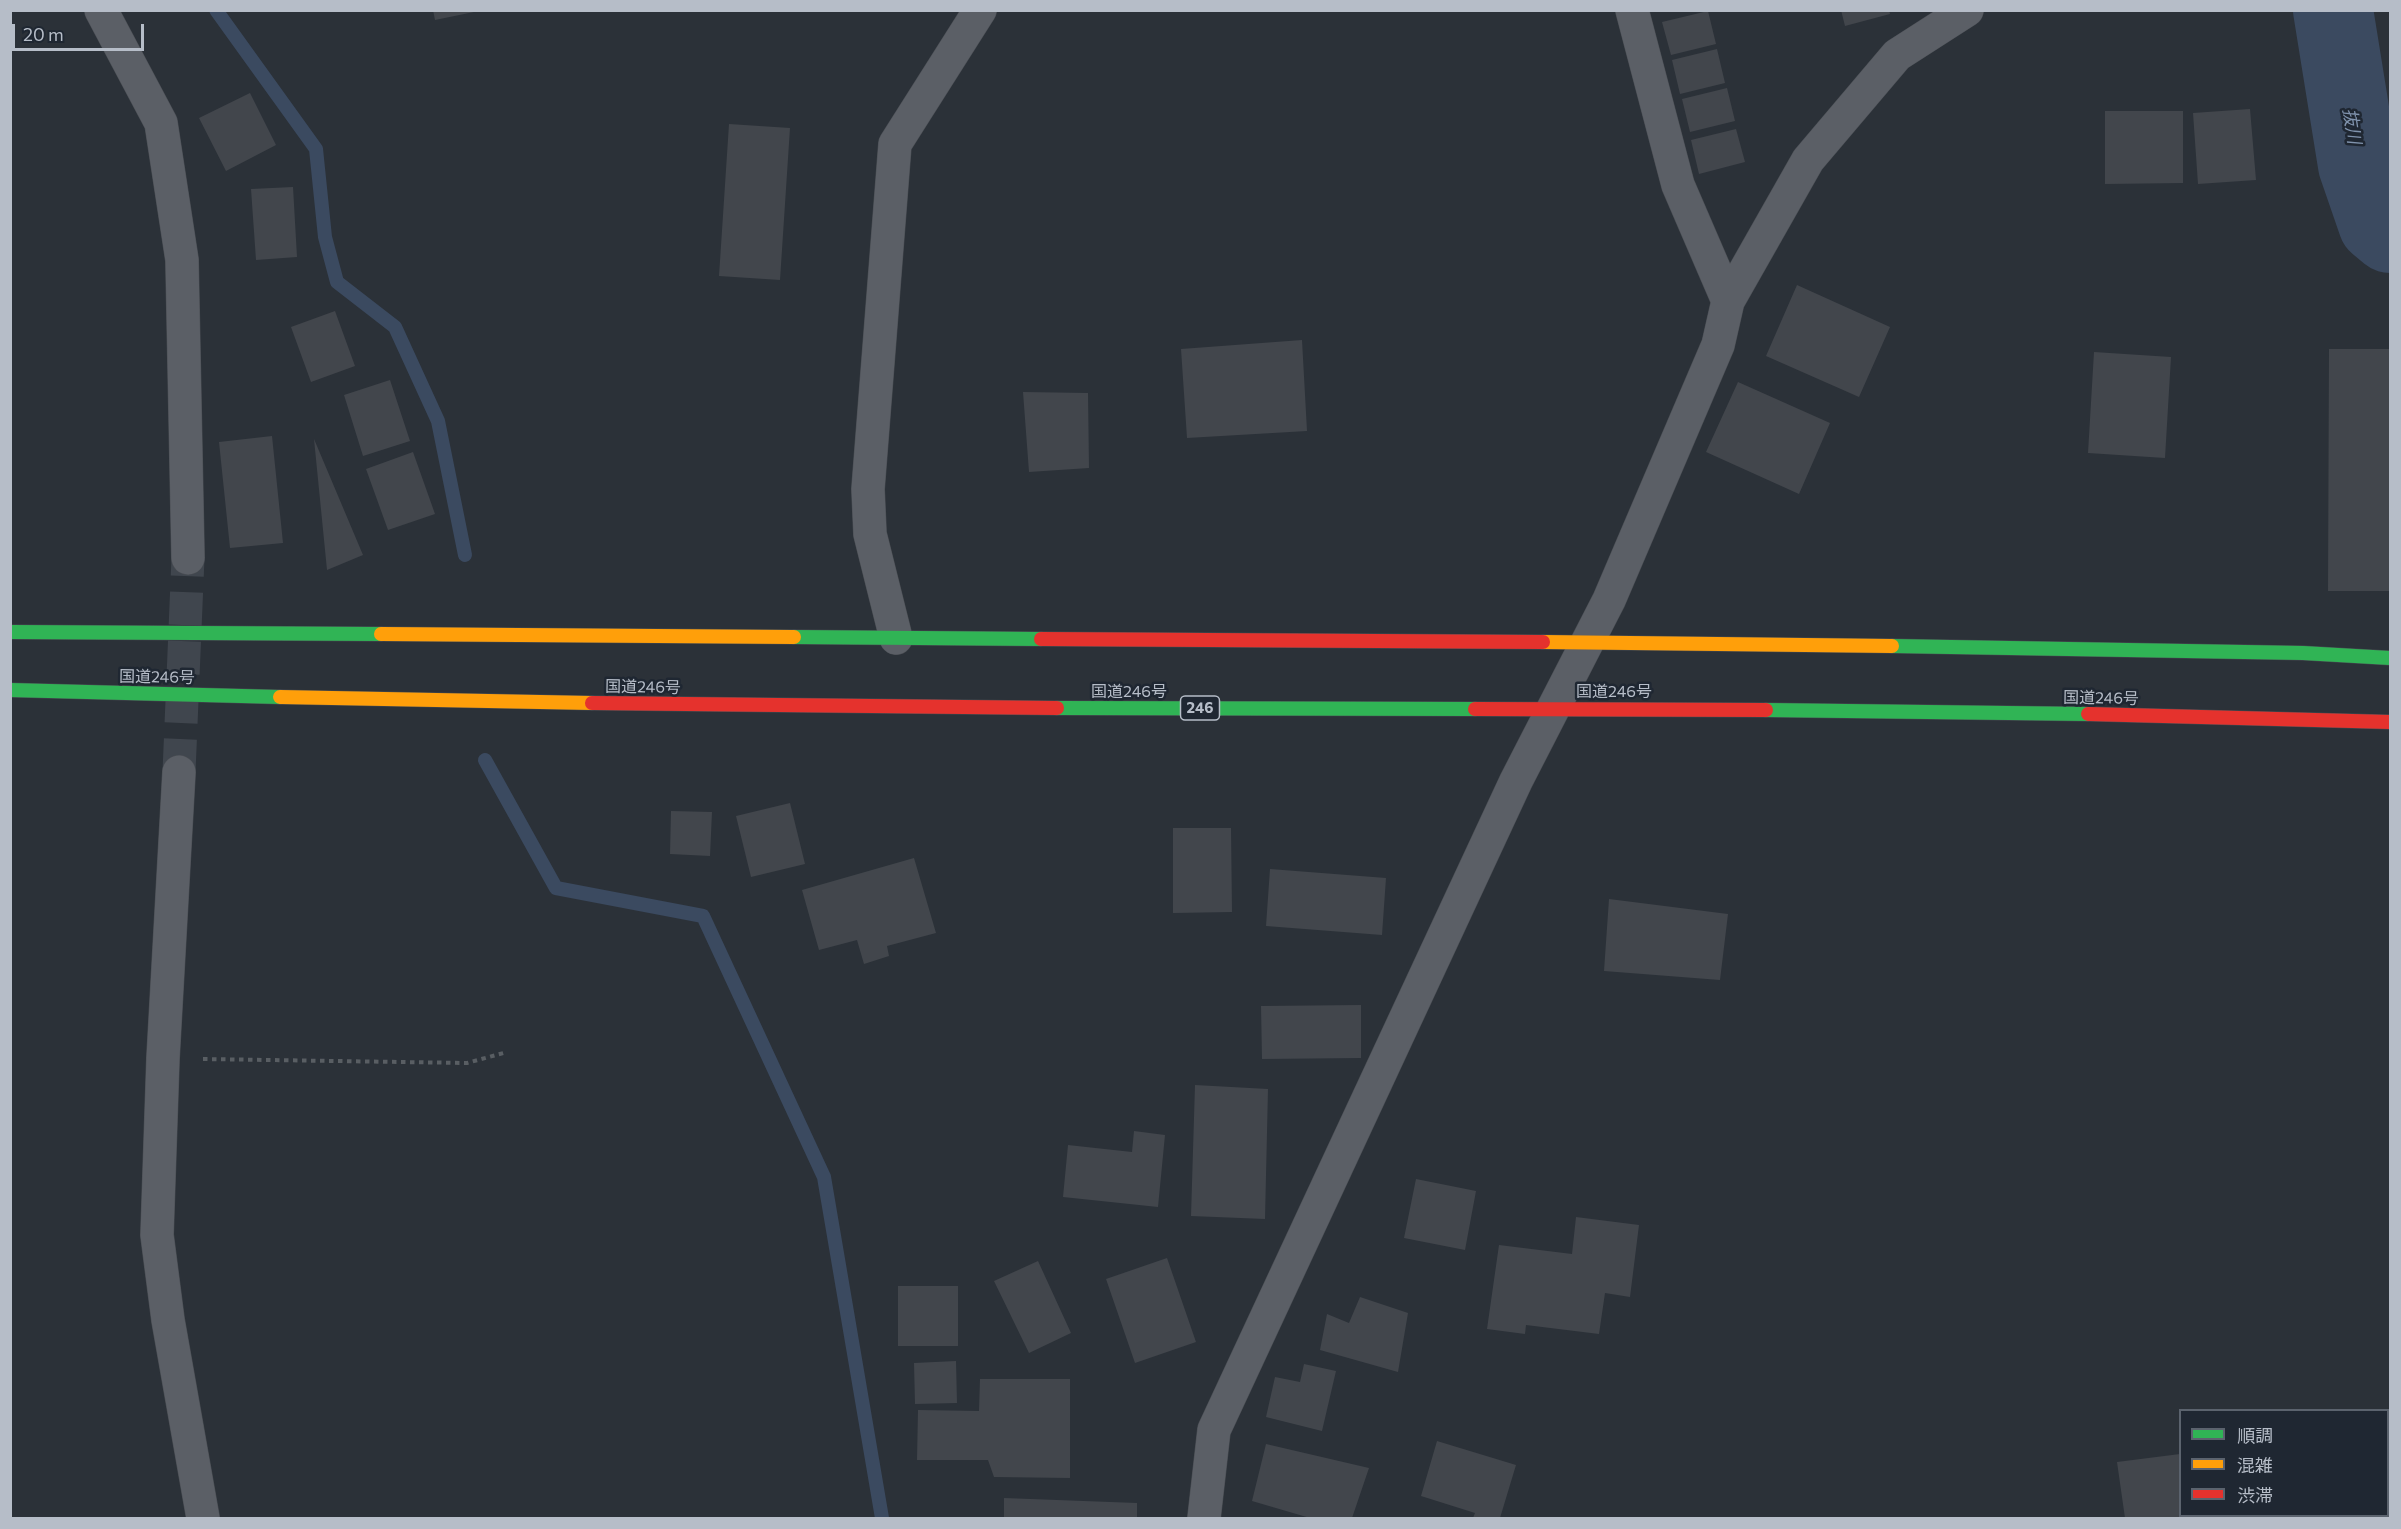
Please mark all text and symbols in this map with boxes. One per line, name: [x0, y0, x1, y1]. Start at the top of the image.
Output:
scale bar: [15, 12, 147, 50]
text: 20 m: [23, 23, 64, 45]
water label: 抜川: [2339, 107, 2365, 145]
street label: 国道246号: [119, 667, 195, 687]
street label: 国道246号: [605, 677, 681, 697]
street label: 国道246号: [1091, 682, 1167, 702]
street label: 国道246号: [1576, 682, 1652, 702]
street label: 国道246号: [2063, 688, 2139, 708]
road number: 246: [1180, 696, 1220, 720]
legend: [2179, 1409, 2389, 1517]
text: 順調: [2237, 1424, 2273, 1446]
text: 混雑: [2237, 1454, 2273, 1476]
text: 渋滞: [2237, 1484, 2273, 1506]

